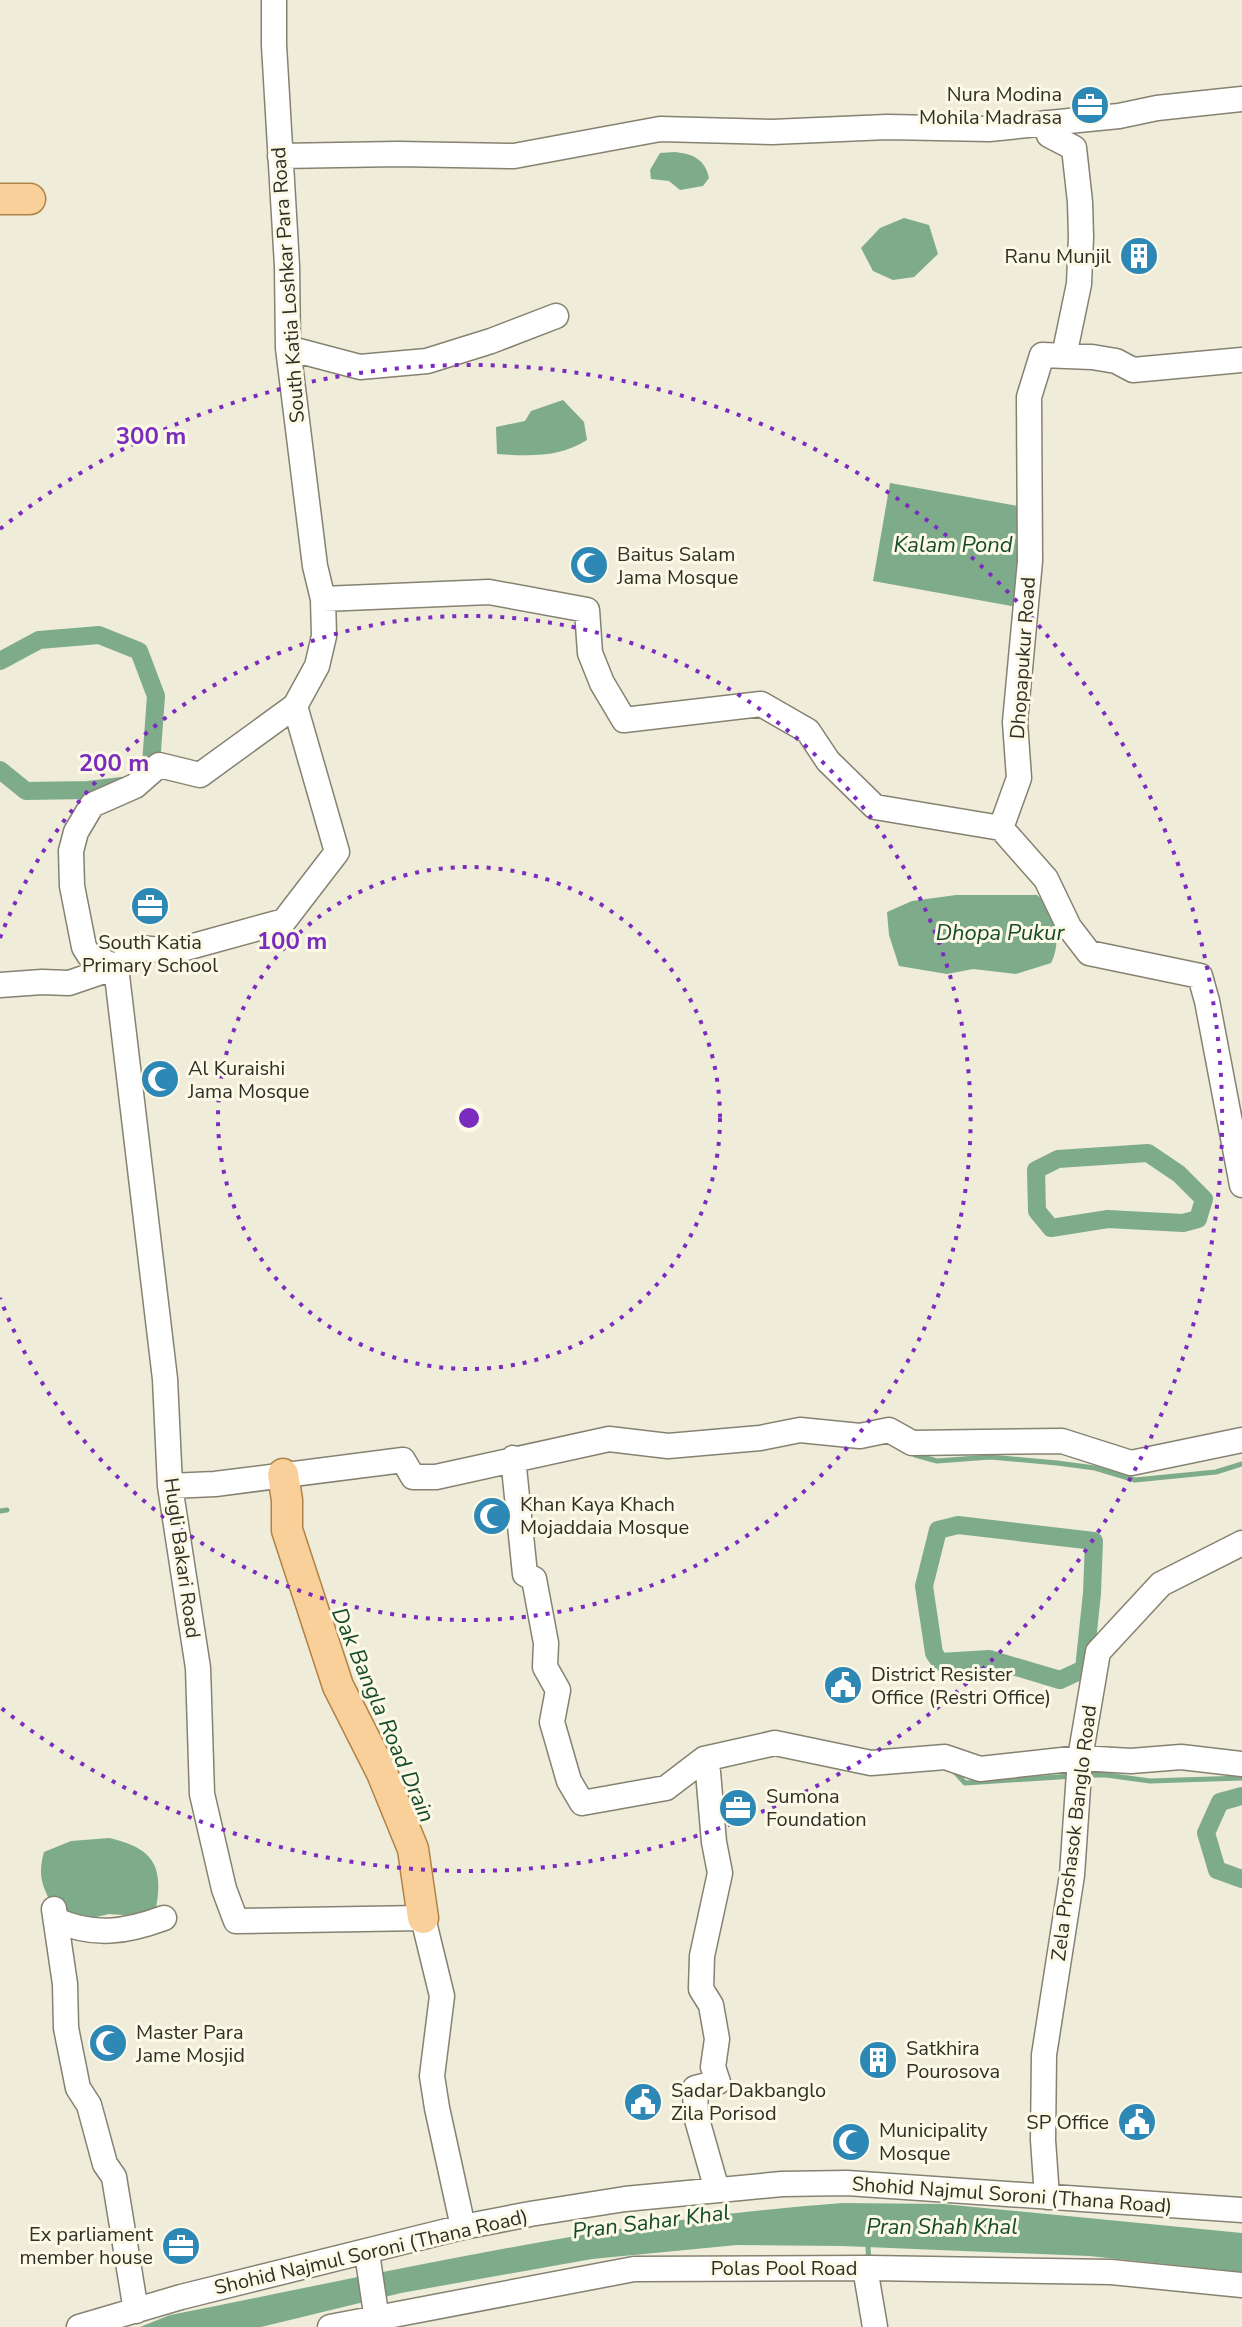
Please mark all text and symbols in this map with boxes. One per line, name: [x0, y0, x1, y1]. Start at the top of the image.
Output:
place label: Nura Modina Mohila Madrasa: [919, 81, 1062, 131]
office icon: Nura Modina Mohila Madrasa: [1069, 84, 1111, 126]
street label: South Katia Loshkar Para Road: [265, 146, 311, 424]
building icon: Ranu Munjil: [1118, 235, 1160, 277]
place label: Ranu Munjil: [1004, 243, 1111, 270]
text: 300 m: [116, 420, 186, 452]
water label: Kalam Pond: [893, 530, 1013, 560]
place label: Baitus Salam Jama Mosque: [616, 541, 738, 591]
mosque icon: Baitus Salam Jama Mosque: [568, 544, 610, 586]
street label: Dhopapukur Road: [1004, 576, 1042, 740]
text: 200 m: [79, 747, 149, 779]
office icon: South Katia Primary School: [129, 885, 171, 927]
water label: Dhopa Pukur: [936, 918, 1065, 948]
text: 100 m: [257, 925, 327, 957]
place label: South Katia Primary School: [82, 929, 218, 979]
place label: Al Kuraishi Jama Mosque: [187, 1055, 309, 1105]
mosque icon: Al Kuraishi Jama Mosque: [139, 1058, 181, 1100]
centre of rings: [455, 1104, 483, 1132]
street label: Hugli Bakari Road: [157, 1476, 207, 1640]
place label: Khan Kaya Khach Mojaddaia Mosque: [520, 1491, 689, 1541]
mosque icon: Khan Kaya Khach Mojaddaia Mosque: [471, 1495, 513, 1537]
water label: Dak Bangla Road Drain: [324, 1603, 442, 1827]
place label: District Resister Office (Restri Office): [871, 1661, 1051, 1711]
public building icon: District Resister Office (Restri Office): [822, 1664, 864, 1706]
street label: Zela Proshasok Banglo Road: [1045, 1703, 1103, 1963]
place label: Sumona Foundation: [766, 1783, 867, 1833]
office icon: Sumona Foundation: [717, 1787, 759, 1829]
place label: Master Para Jame Mosjid: [135, 2019, 245, 2069]
mosque icon: Master Para Jame Mosjid: [87, 2022, 129, 2064]
place label: Satkhira Pourosova: [906, 2035, 1000, 2085]
building icon: Satkhira Pourosova: [857, 2039, 899, 2081]
place label: Sadar Dakbanglo Zila Porisod: [671, 2077, 826, 2127]
public building icon: Sadar Dakbanglo Zila Porisod: [622, 2081, 664, 2123]
public building icon: SP Office: [1116, 2101, 1158, 2143]
place label: SP Office: [1026, 2109, 1109, 2136]
place label: Municipality Mosque: [879, 2117, 988, 2167]
mosque icon: Municipality Mosque: [830, 2121, 872, 2163]
street label: Shohid Najmul Soroni (Thana Road): [851, 2170, 1173, 2220]
water label: Pran Sahar Khal: [570, 2197, 732, 2247]
street label: Shohid Najmul Soroni (Thana Road): [212, 2203, 530, 2301]
water label: Pran Shah Khal: [866, 2212, 1018, 2242]
place label: Ex parliament member house: [20, 2221, 154, 2271]
office icon: Ex parliament member house: [160, 2225, 202, 2267]
street label: Polas Pool Road: [711, 2255, 857, 2282]

